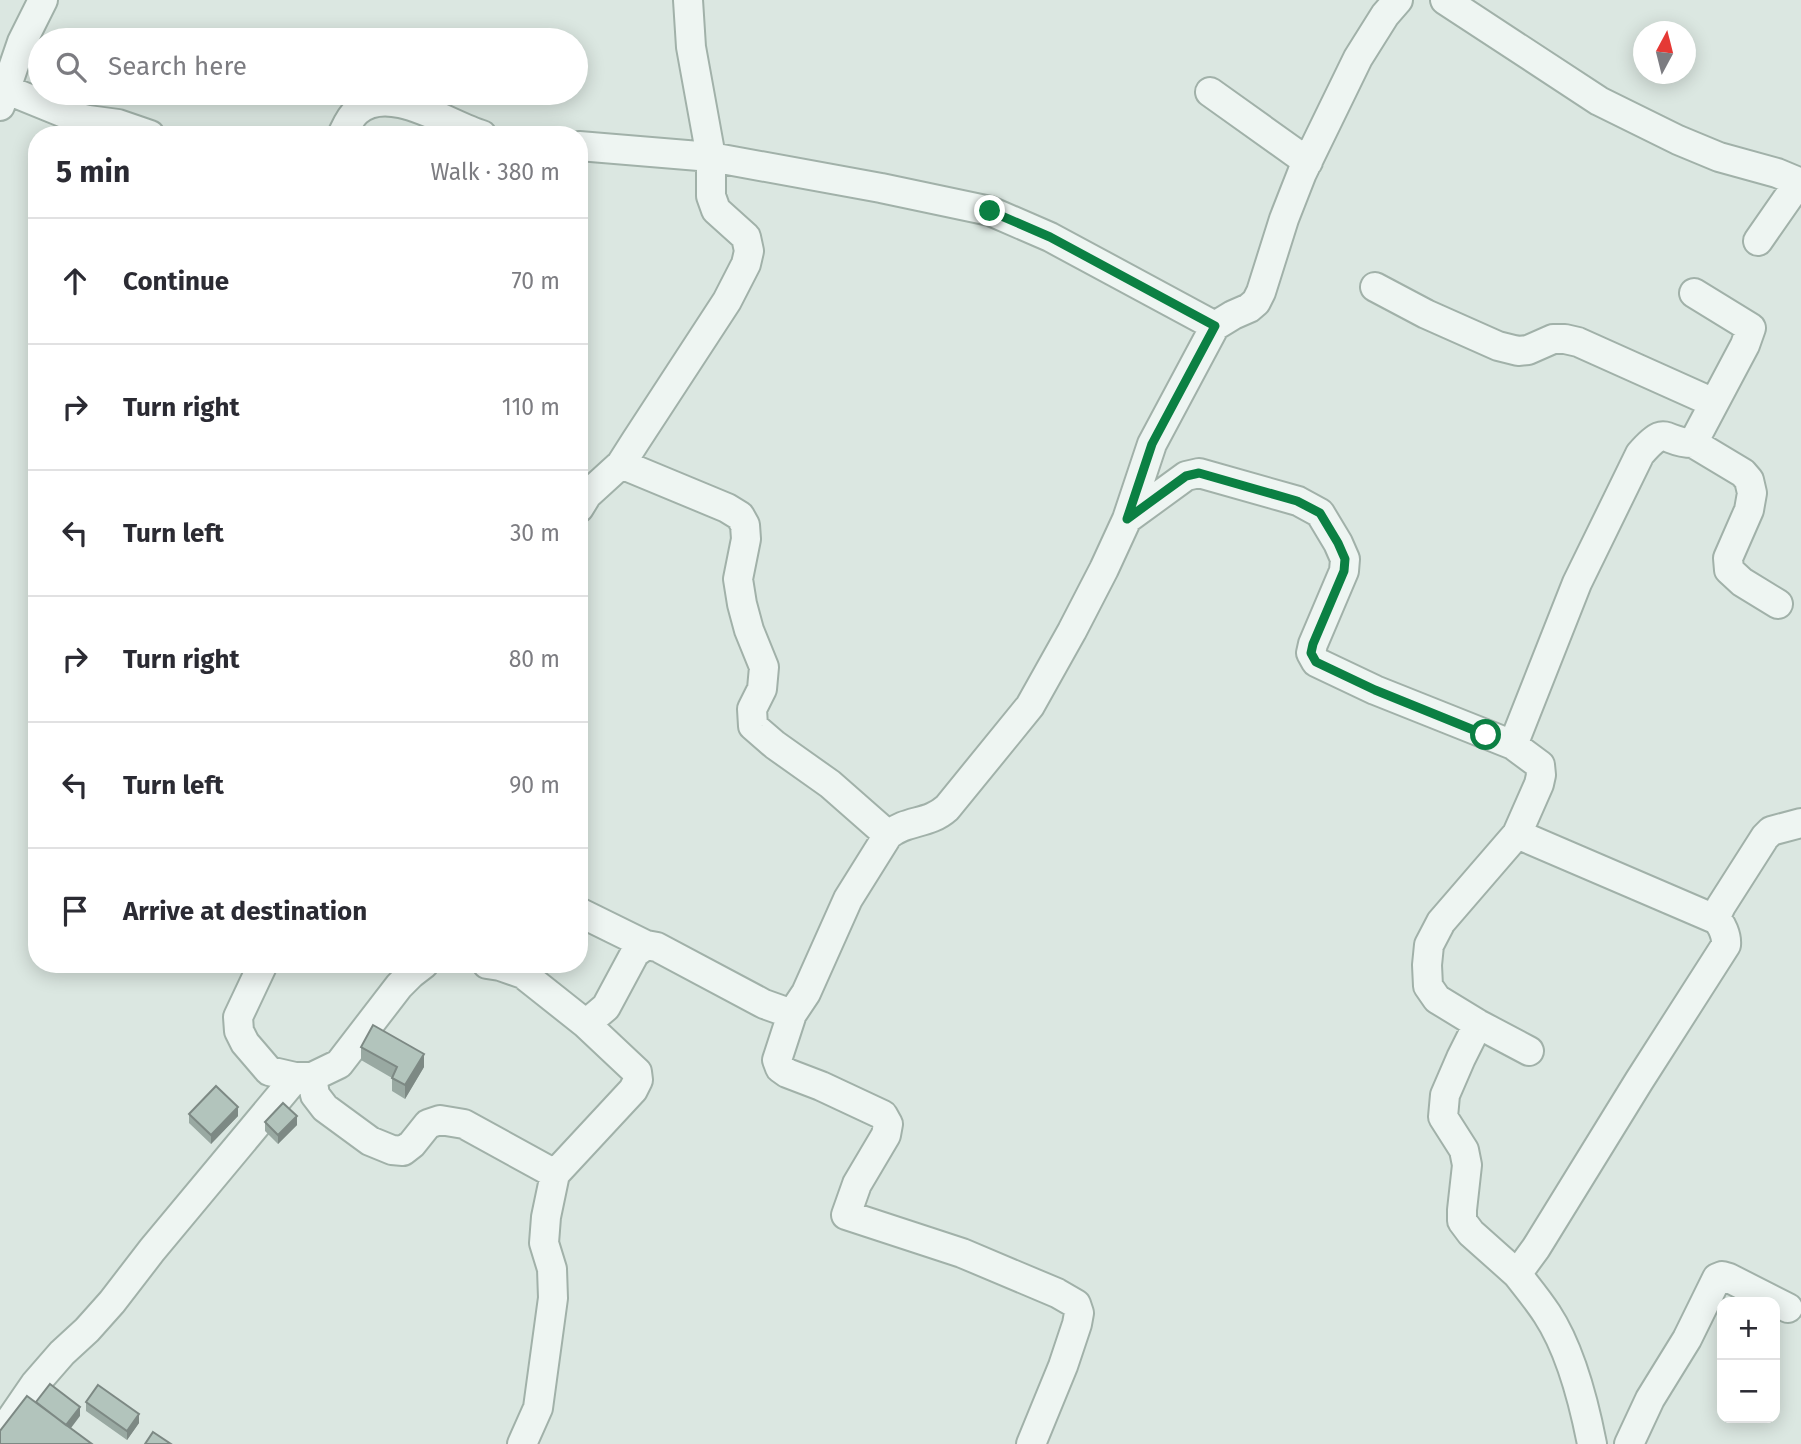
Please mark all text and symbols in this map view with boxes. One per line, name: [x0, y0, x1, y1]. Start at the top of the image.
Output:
north arrow: [1633, 21, 1696, 84]
search box: [28, 28, 588, 105]
icon: search: [52, 48, 90, 86]
text: Search here: [108, 51, 247, 82]
text: 5 min: [56, 154, 130, 190]
text: Walk · 380 m: [430, 158, 560, 186]
route end: [974, 195, 1005, 226]
icon: ahead: [56, 262, 94, 300]
text: Continue: [123, 266, 229, 297]
text: 70 m: [511, 267, 560, 295]
icon: right: [56, 388, 94, 426]
text: Turn right: [123, 392, 240, 423]
text: 110 m: [502, 393, 560, 421]
icon: left: [56, 514, 94, 552]
text: Turn left: [123, 518, 224, 549]
text: 30 m: [510, 519, 560, 547]
icon: right: [56, 640, 94, 678]
text: Turn right: [123, 644, 240, 675]
text: 80 m: [509, 645, 560, 673]
route start: [1470, 719, 1501, 750]
icon: left: [56, 766, 94, 804]
text: Turn left: [123, 770, 224, 801]
text: 90 m: [509, 771, 560, 799]
icon: arrive: [56, 892, 94, 930]
text: Arrive at destination: [123, 896, 367, 927]
map controls: [1717, 1297, 1780, 1423]
button: +: [1717, 1297, 1780, 1360]
button: −: [1717, 1360, 1780, 1423]

